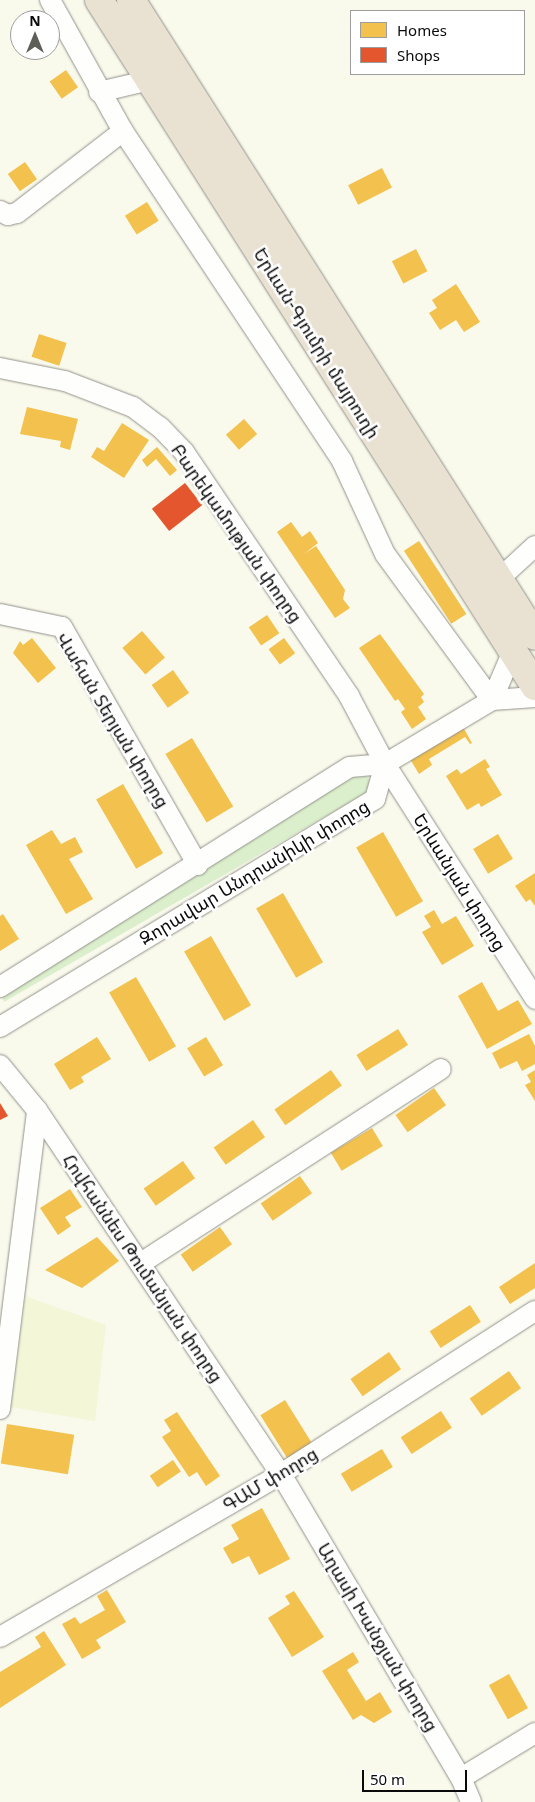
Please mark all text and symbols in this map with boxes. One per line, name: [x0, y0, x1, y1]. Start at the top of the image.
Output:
north arrow: [10, 10, 60, 60]
legend: [350, 10, 525, 75]
text: N: [29, 11, 41, 30]
text: Homes: [397, 20, 447, 40]
text: Shops: [397, 45, 440, 65]
street label: Երևան-Գյումրի մայրուղի: [249, 244, 385, 442]
street label: Բարեկամության փողոց: [167, 439, 307, 627]
street label: Վահան Տերյան փողոց: [52, 628, 174, 812]
street label: Զորավար Անդրանիկի փողոց: [135, 795, 373, 949]
street label: Երևանյան փողոց: [409, 809, 511, 955]
street label: Հովհաննես Թումանյան փողոց: [58, 1150, 228, 1386]
street label: ԳԱՄ փողոց: [219, 1442, 321, 1516]
street label: Աղասի Խանջյան փողոց: [313, 1539, 443, 1735]
scale bar: [365, 1760, 470, 1792]
text: 50 m: [370, 1769, 405, 1789]

